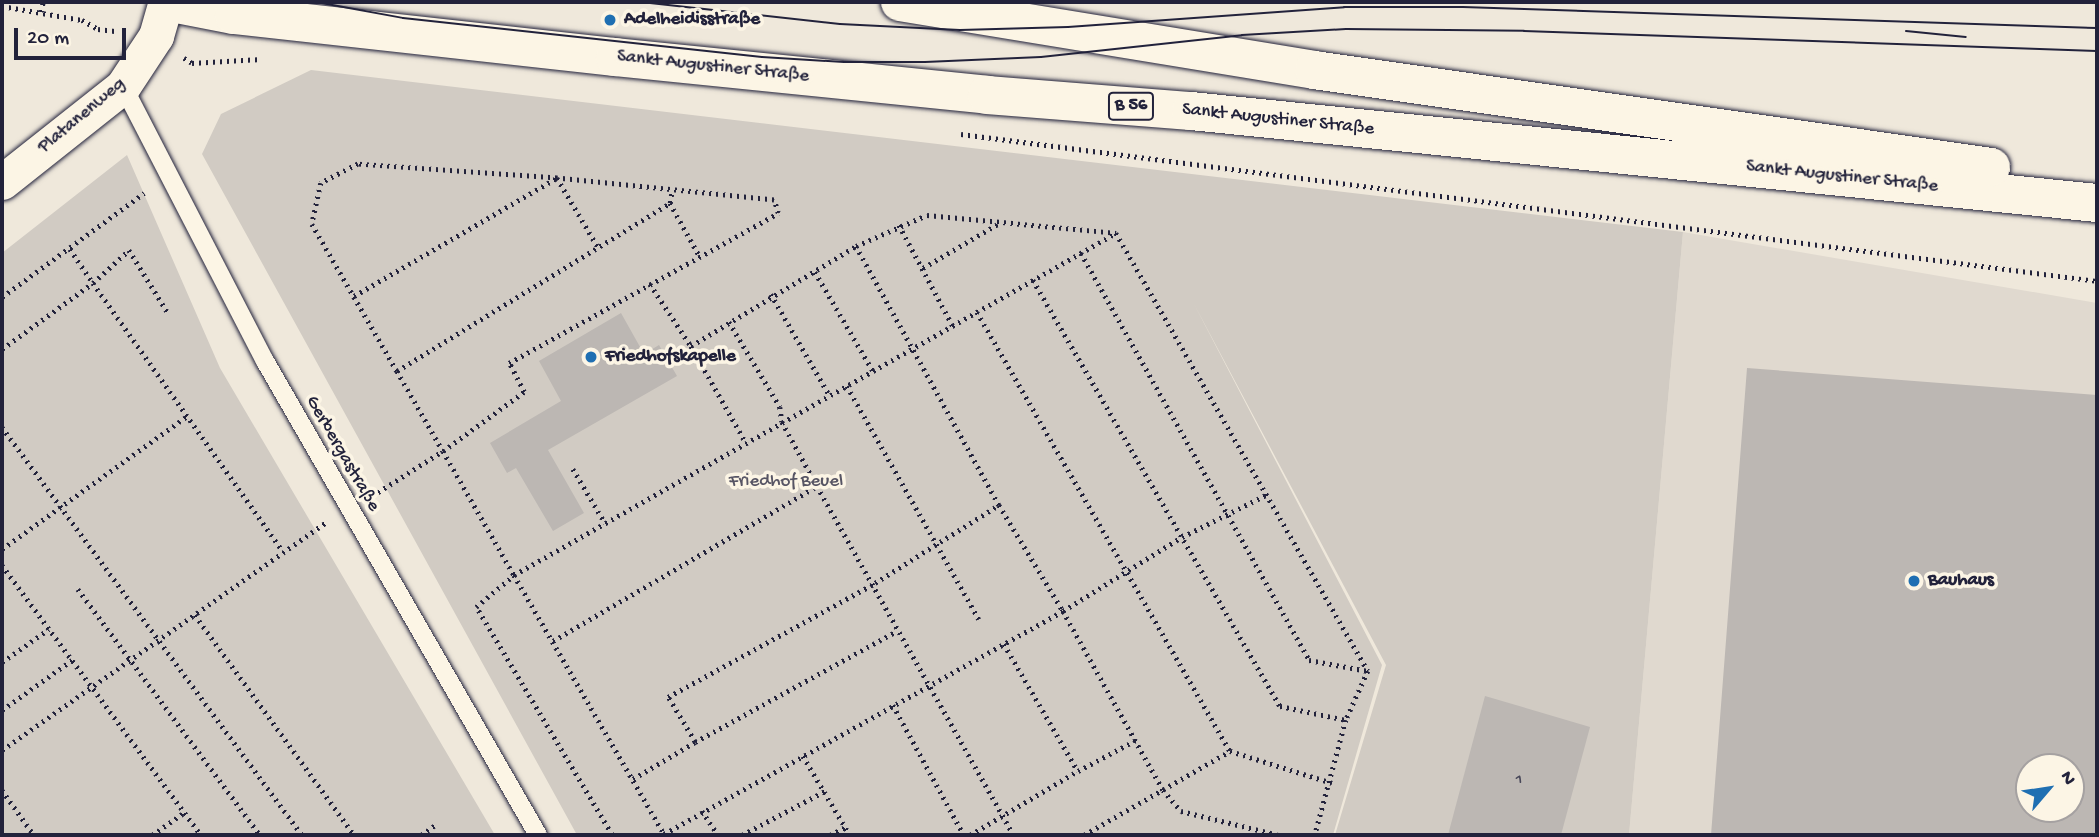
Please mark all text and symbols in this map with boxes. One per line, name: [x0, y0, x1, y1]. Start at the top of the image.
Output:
place label: Adelheidisstraße: [624, 9, 760, 31]
marker: Adelheidisstraße: [602, 12, 618, 28]
scale bar: [18, 14, 130, 58]
text: 20 m: [27, 27, 69, 52]
street label: Sankt Augustiner Straße: [616, 46, 810, 88]
street label: Platanenweg: [34, 73, 130, 159]
road number: B 56: [1106, 92, 1156, 120]
street label: Sankt Augustiner Straße: [1181, 99, 1375, 141]
street label: Sankt Augustiner Straße: [1745, 156, 1939, 198]
place label: Friedhofskapelle: [605, 346, 736, 368]
marker: Friedhofskapelle: [583, 349, 599, 365]
street label: Gerbergastraße: [300, 392, 384, 516]
park label: Friedhof Beuel: [729, 471, 843, 493]
place label: Bauhaus: [1928, 570, 1994, 592]
marker: Bauhaus: [1906, 573, 1922, 589]
north arrow: [2015, 753, 2085, 823]
text: N: [2054, 768, 2080, 790]
house number: 1: [1516, 771, 1522, 791]

